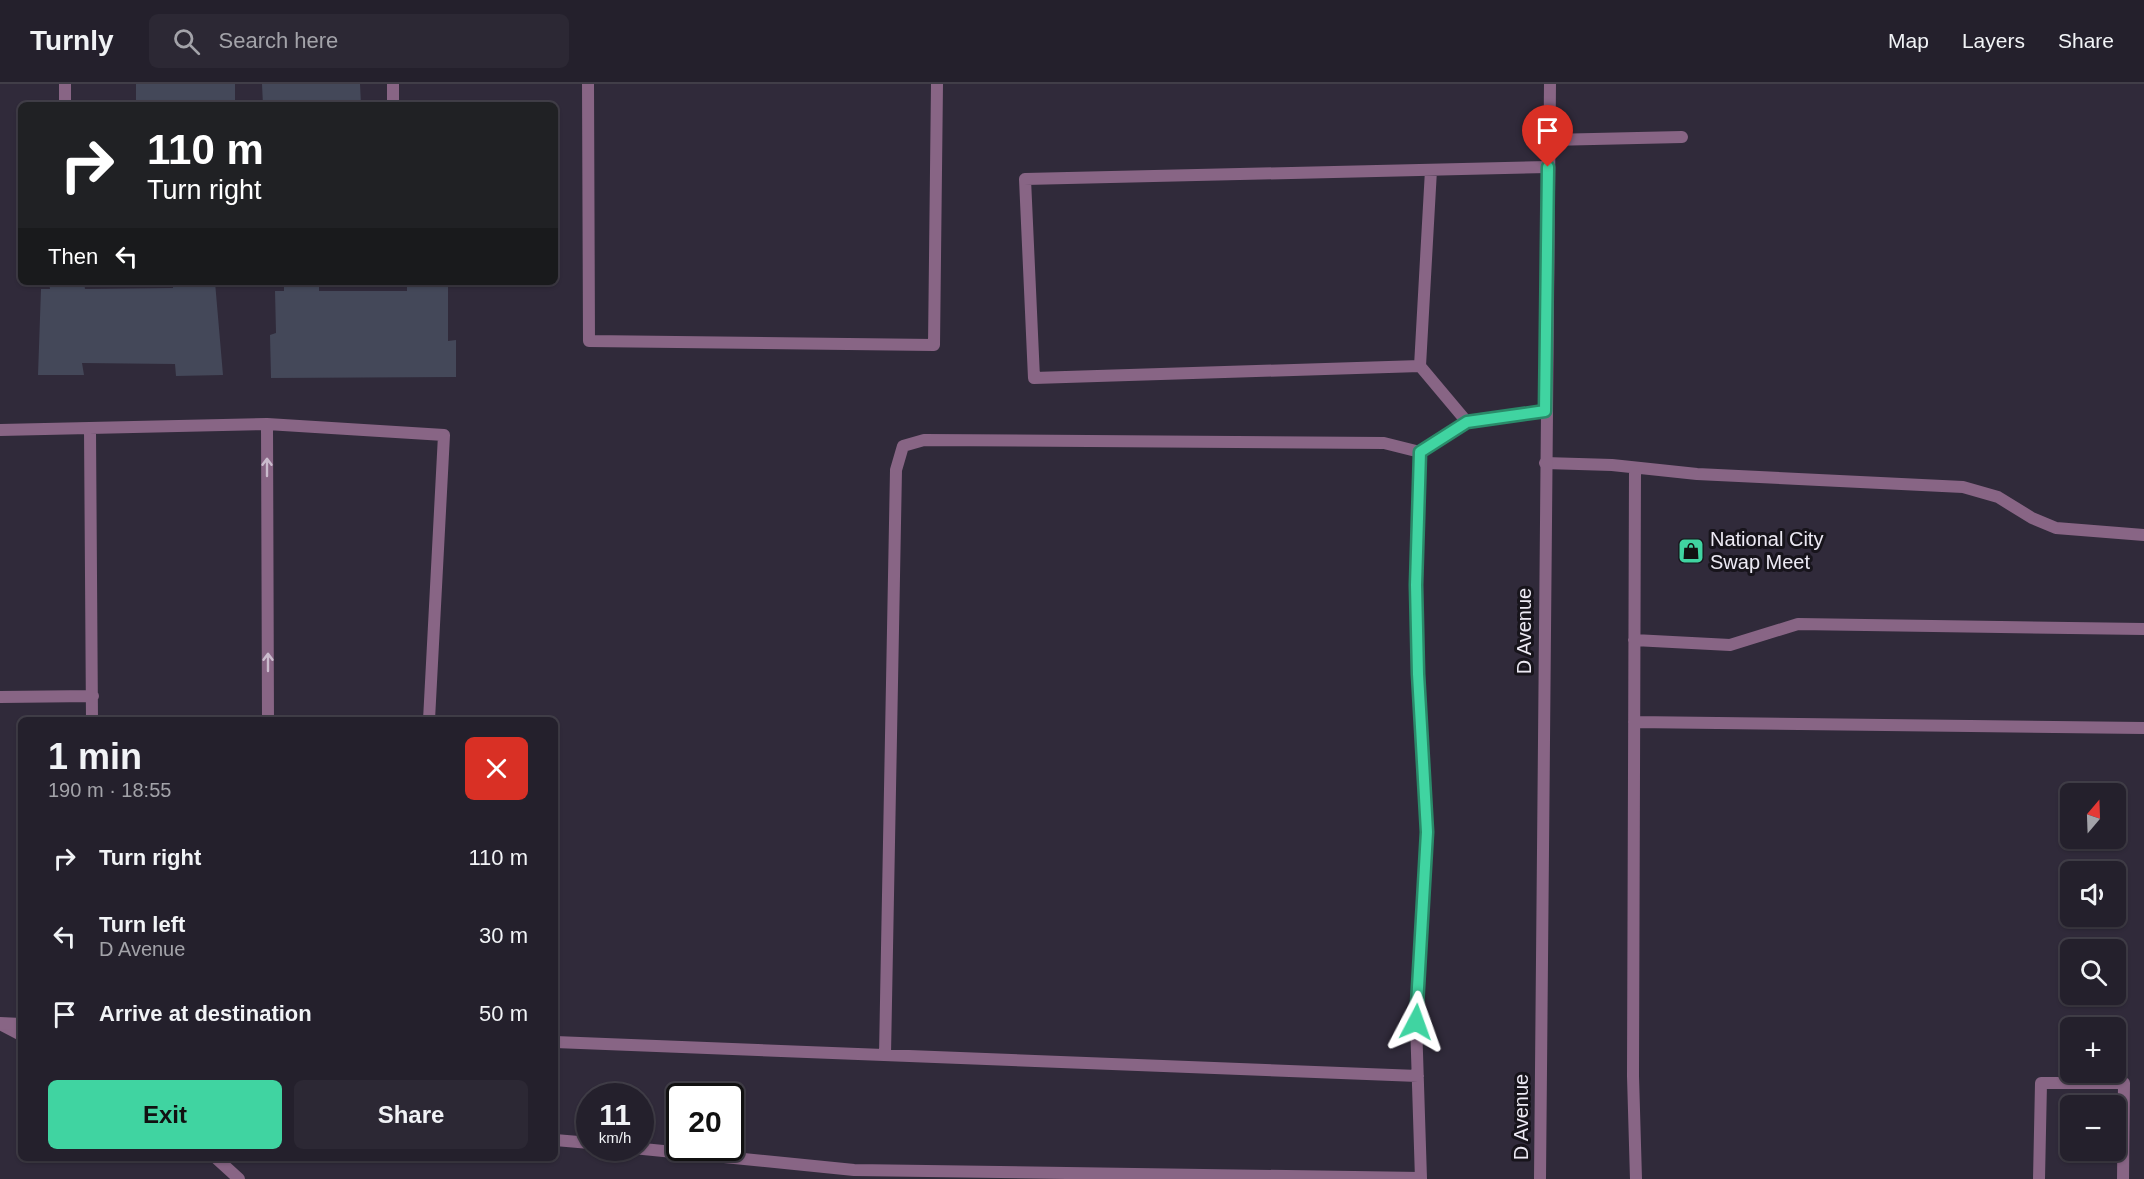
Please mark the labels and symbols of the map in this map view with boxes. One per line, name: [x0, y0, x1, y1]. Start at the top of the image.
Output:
pin: [1522, 105, 1573, 167]
one-way arrow: [261, 457, 273, 477]
place label: National City Swap Meet: [1710, 528, 1823, 573]
shop icon: National City Swap Meet: [1676, 536, 1706, 566]
street label: D Avenue: [1513, 588, 1535, 674]
one-way arrow: [262, 652, 274, 672]
north arrow: [2060, 783, 2126, 849]
position arrow: [1384, 990, 1448, 1054]
street label: D Avenue: [1510, 1074, 1532, 1160]
speed limit sign: 20: [666, 1083, 744, 1161]

